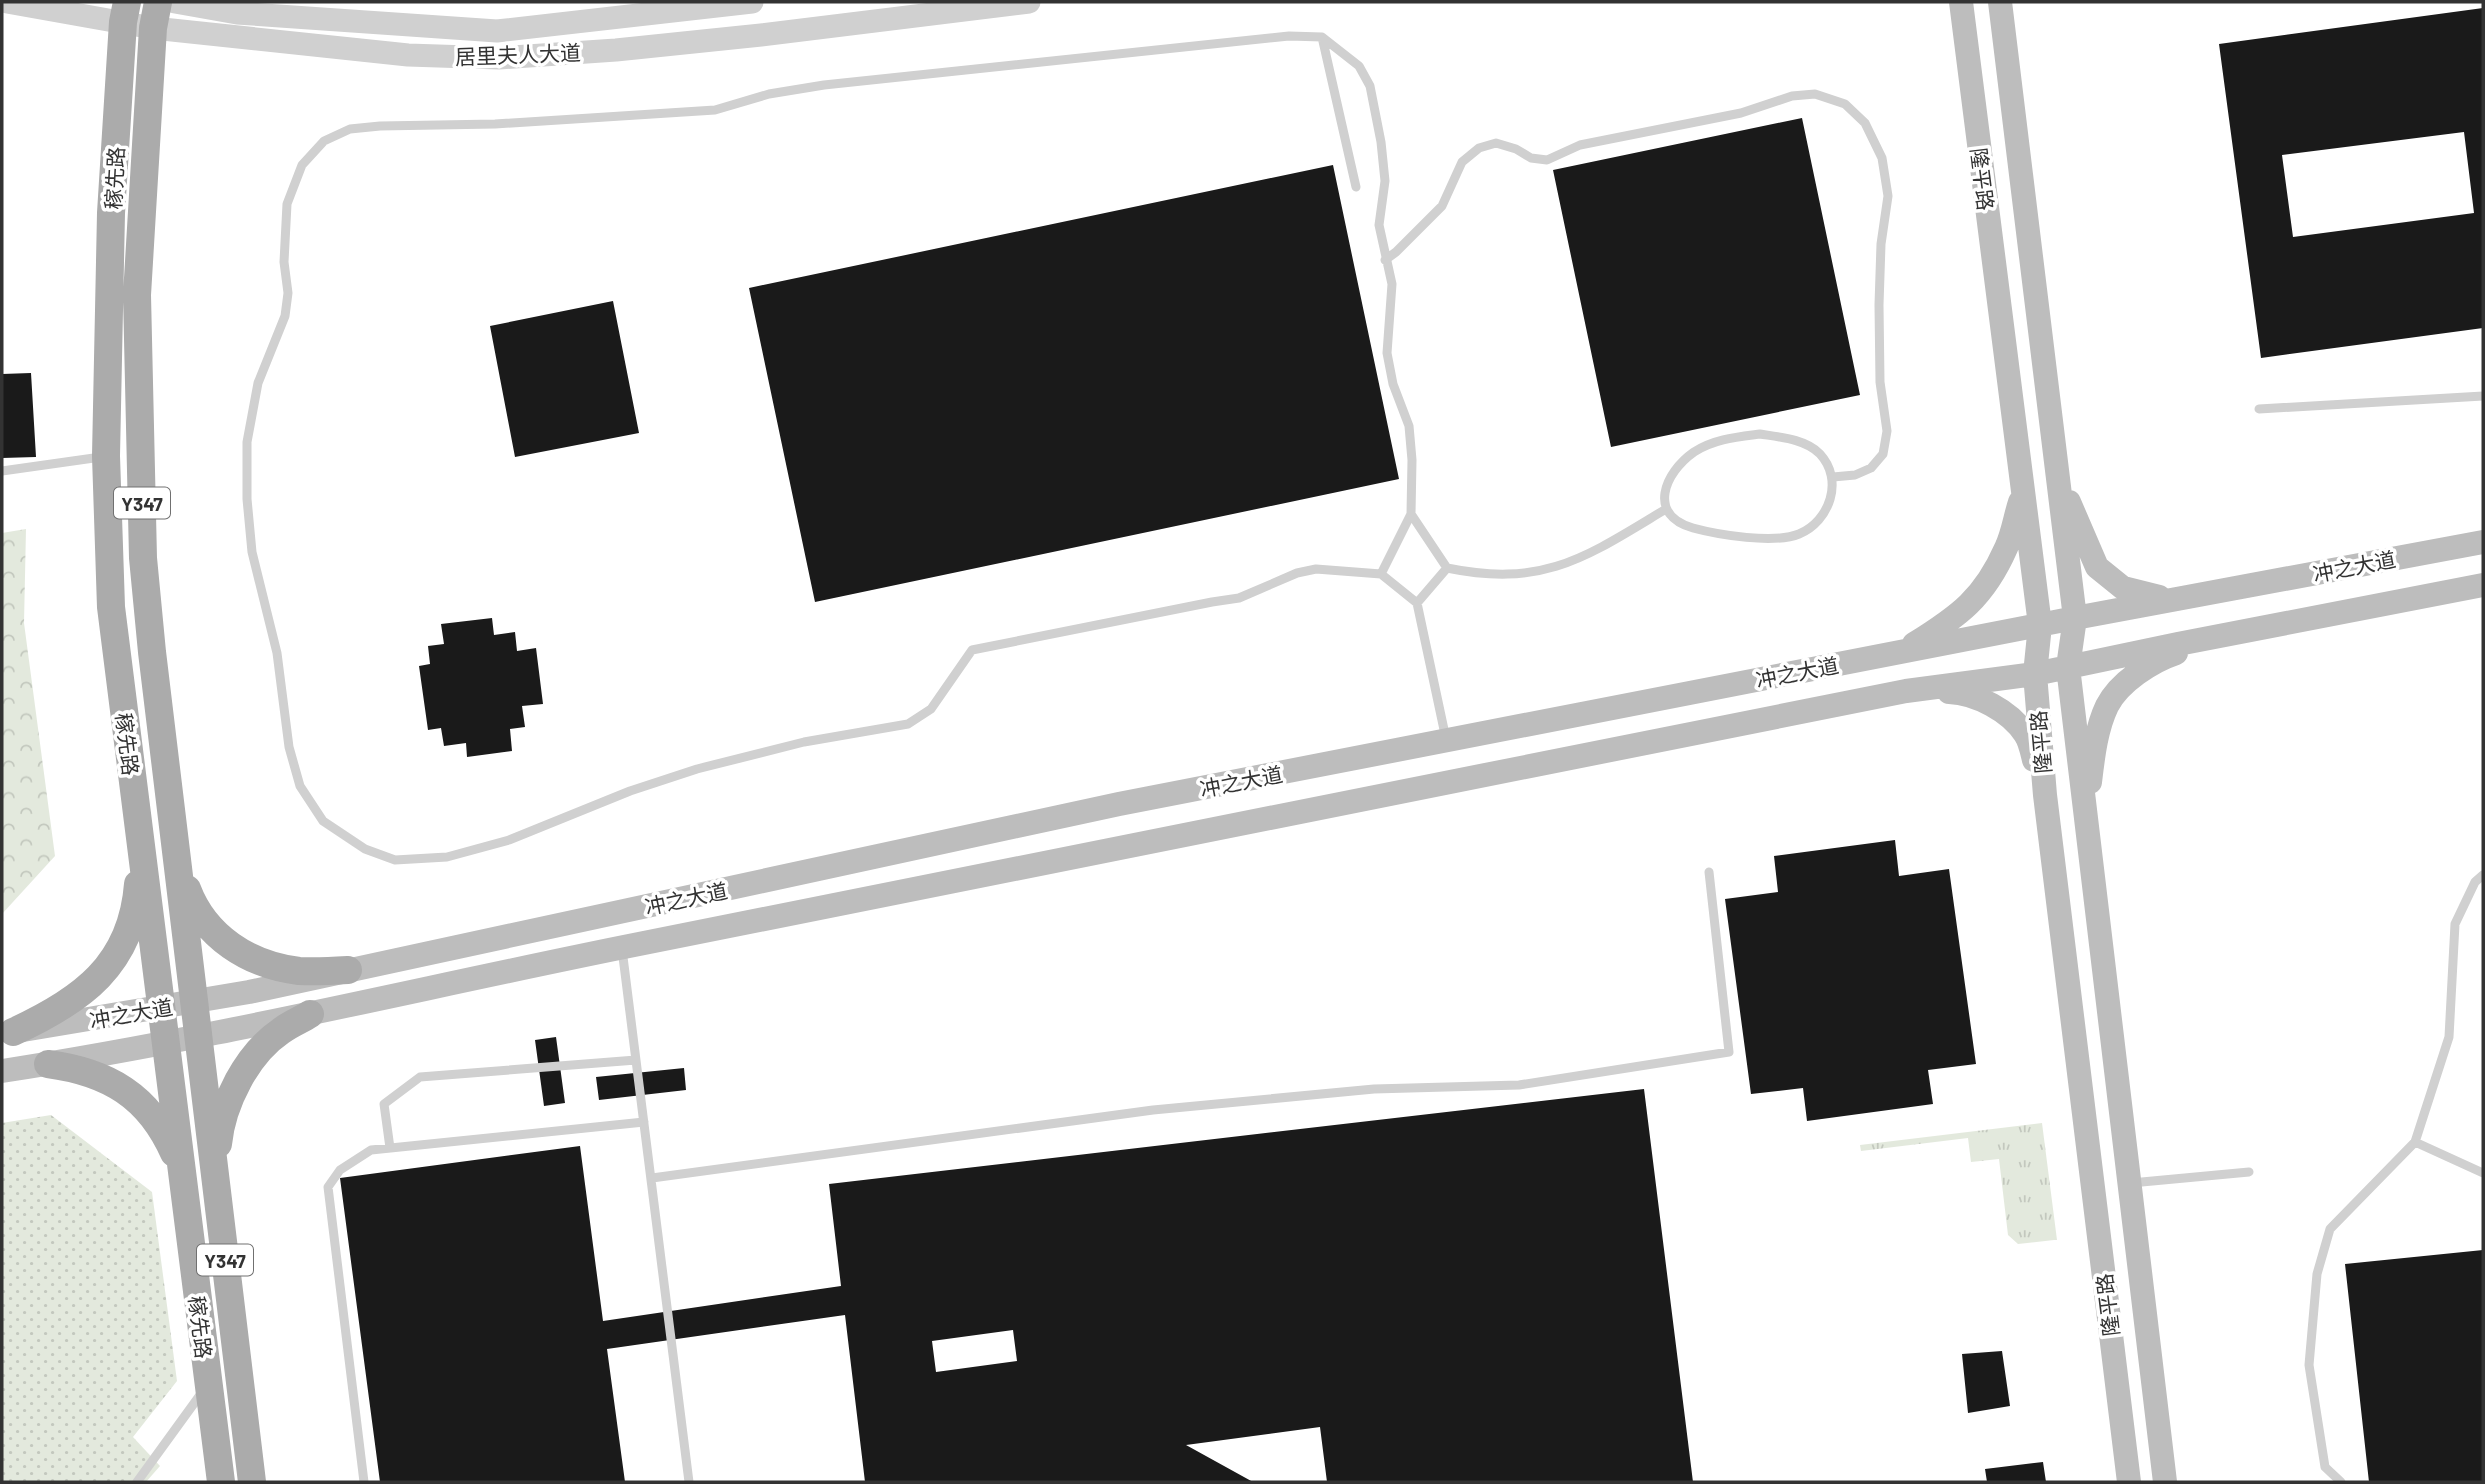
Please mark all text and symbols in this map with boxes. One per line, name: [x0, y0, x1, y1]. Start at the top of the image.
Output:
street label: 居里夫人大道: [455, 39, 581, 69]
street label: 稼先路: [100, 146, 128, 210]
street label: 隆平路: [1967, 146, 1999, 212]
road number: Y347: [114, 488, 170, 518]
street label: 冲之大道: [2310, 546, 2398, 586]
street label: 冲之大道: [1753, 652, 1841, 692]
street label: 隆平路: [2025, 710, 2055, 774]
street label: 稼先路: [112, 711, 144, 777]
street label: 冲之大道: [1197, 761, 1285, 801]
street label: 冲之大道: [642, 877, 730, 919]
street label: 冲之大道: [87, 993, 175, 1033]
road number: Y347: [197, 1244, 253, 1276]
street label: 隆平路: [2091, 1272, 2123, 1338]
street label: 稼先路: [185, 1294, 217, 1360]

